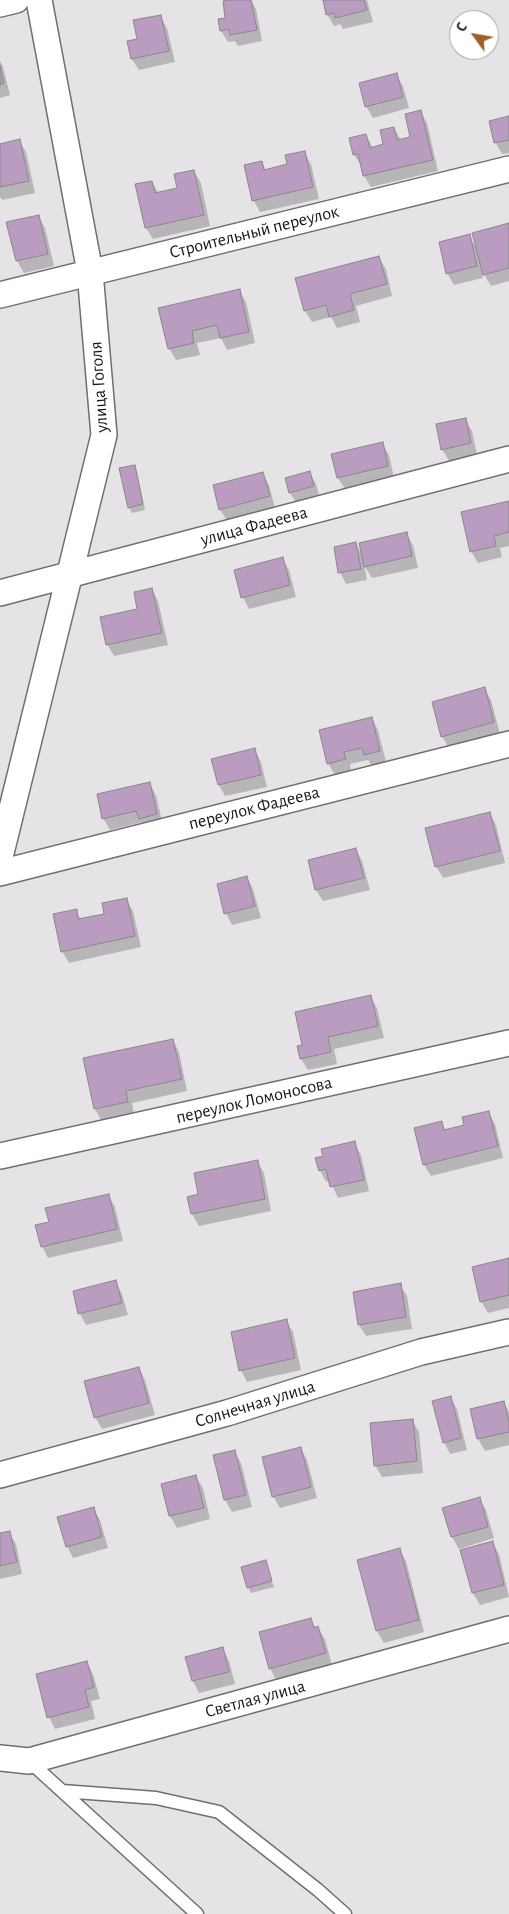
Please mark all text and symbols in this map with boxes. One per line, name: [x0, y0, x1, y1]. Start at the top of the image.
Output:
north arrow: [449, 10, 499, 60]
text: С: [454, 21, 470, 35]
street label: Строительный переулок: [167, 200, 341, 264]
street label: улица Гоголя: [85, 341, 113, 433]
street label: улица Фадеева: [198, 501, 310, 551]
street label: переулок Фадеева: [186, 781, 322, 835]
street label: переулок Ломоносова: [174, 1072, 334, 1128]
street label: Солнечная улица: [192, 1375, 318, 1433]
street label: Светлая улица: [202, 1675, 308, 1723]

